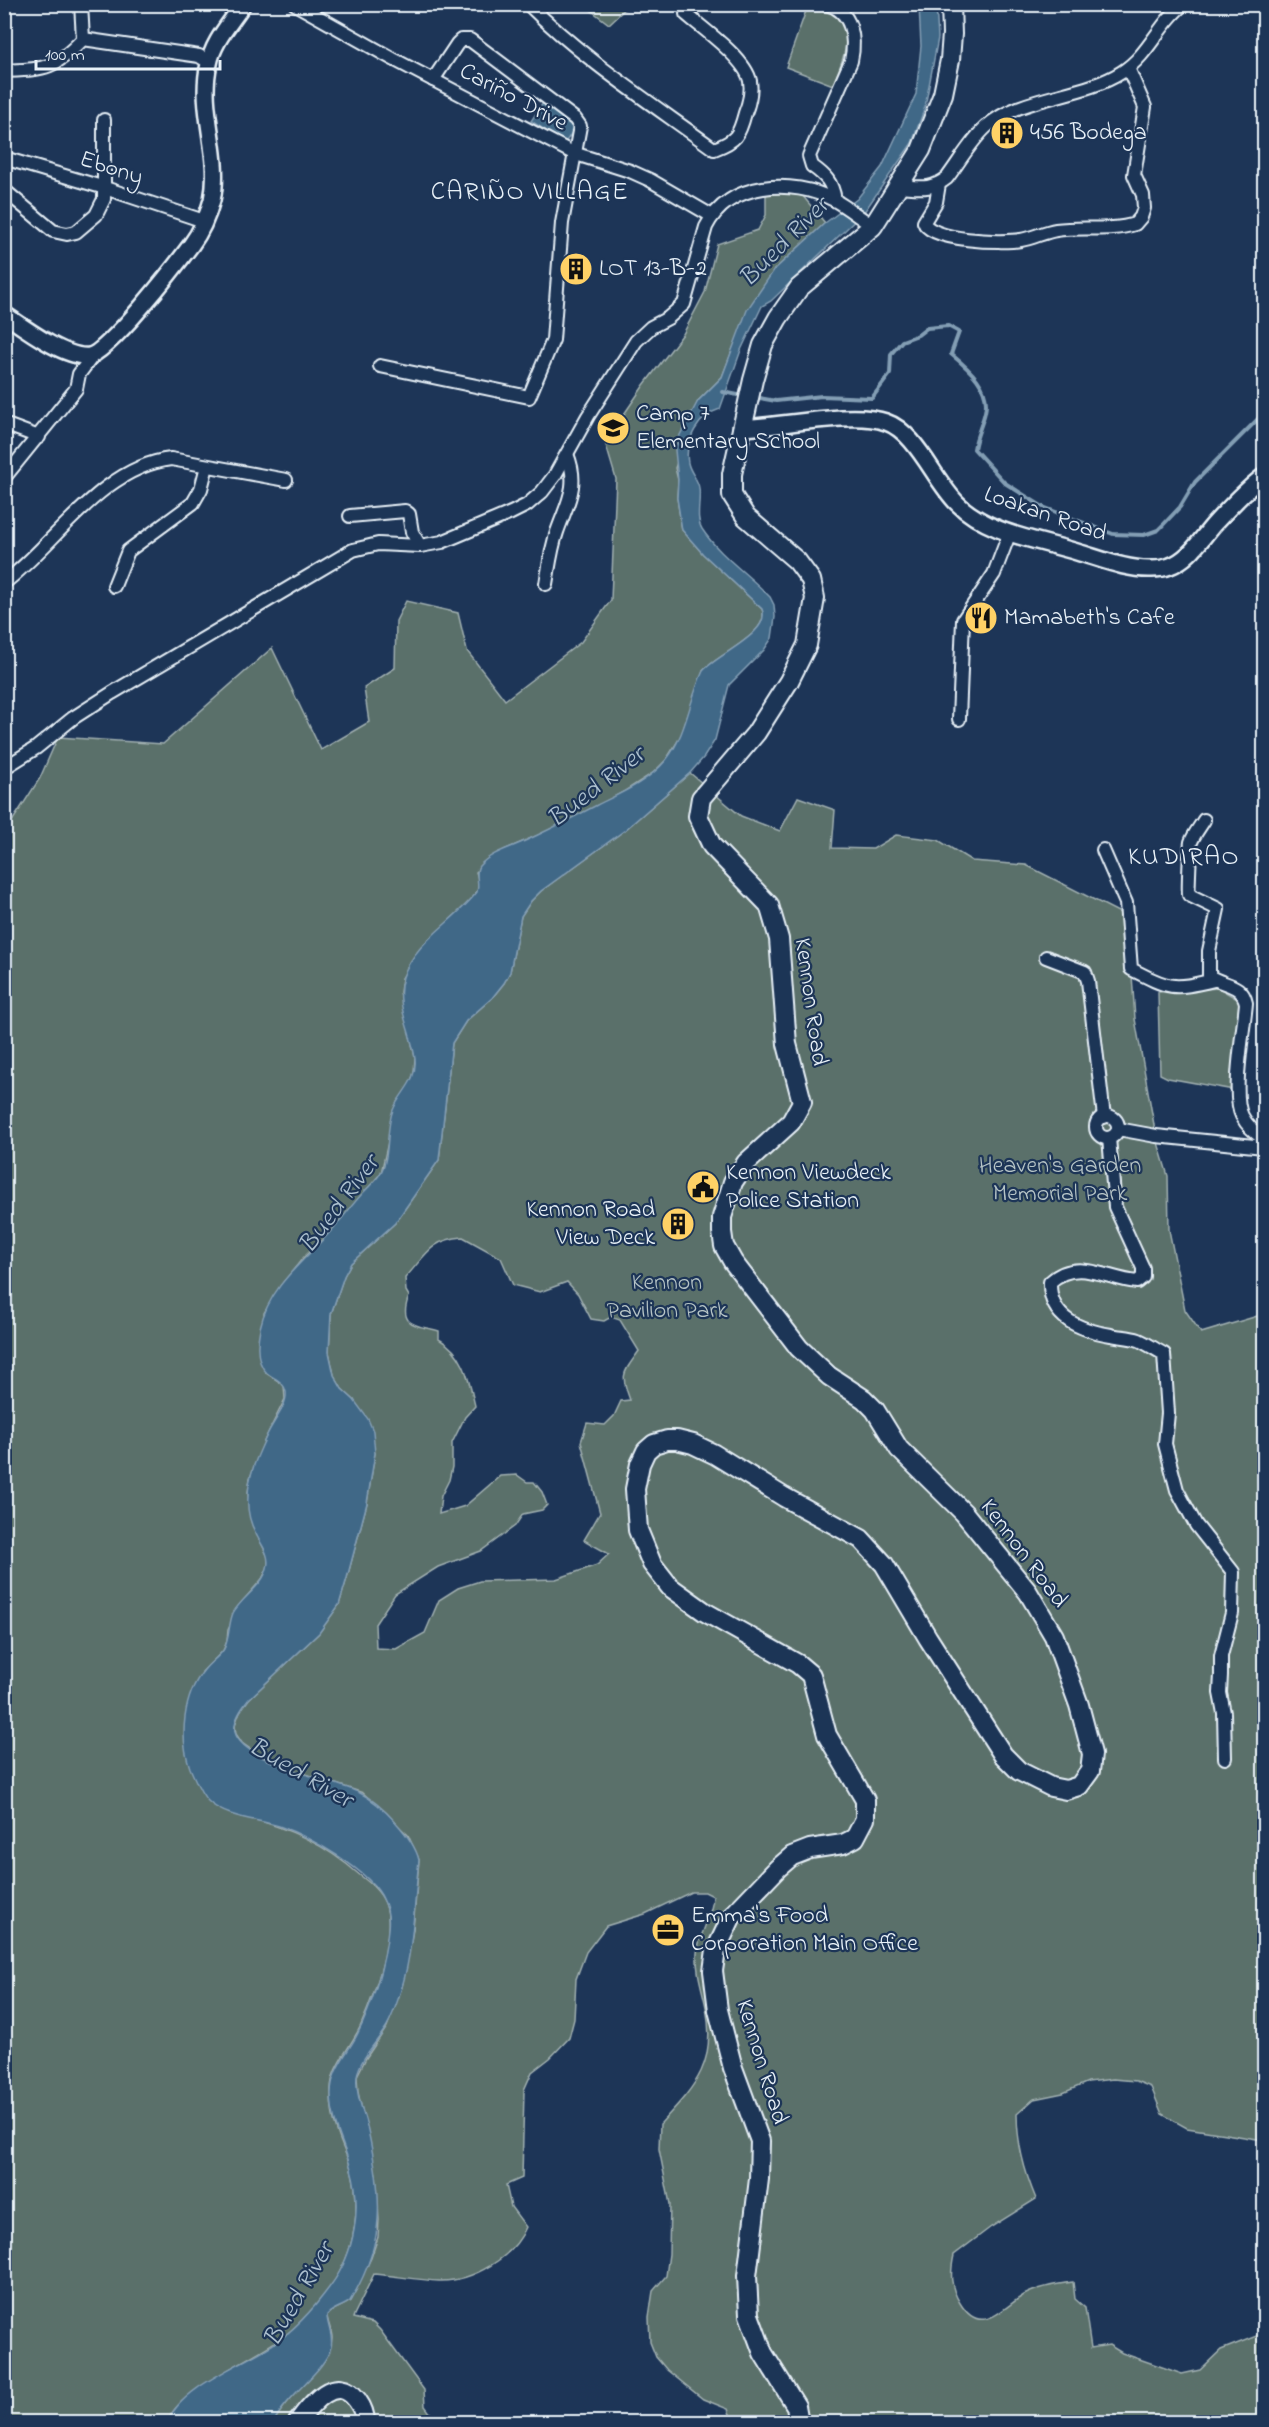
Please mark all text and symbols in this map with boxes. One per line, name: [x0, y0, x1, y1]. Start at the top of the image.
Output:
scale bar: [36, 33, 220, 71]
text: 100 m: [45, 43, 85, 69]
street label: Cariño Drive: [453, 55, 574, 141]
building icon: 456 Bodega: [989, 115, 1025, 151]
place label: 456 Bodega: [1030, 116, 1147, 151]
street label: Ebony: [74, 142, 147, 197]
district label: CARIÑO VILLAGE: [431, 174, 629, 212]
water label: Bued River: [731, 187, 841, 297]
building icon: LOT 13-B-2: [558, 251, 594, 287]
place label: LOT 13-B-2: [599, 252, 707, 287]
place label: Camp 7 Elementary School: [636, 397, 820, 461]
school or university icon: Camp 7 Elementary School: [595, 410, 631, 446]
street label: Loakan Road: [979, 478, 1112, 553]
restaurant icon: Mamabeth's Cafe: [963, 600, 999, 636]
place label: Mamabeth's Cafe: [1004, 601, 1175, 636]
water label: Bued River: [540, 736, 656, 838]
district label: KUDIRAO: [1128, 839, 1240, 877]
street label: Kennon Road: [784, 936, 836, 1069]
water label: Bued River: [290, 1145, 391, 1262]
park label: Heaven's Garden Memorial Park: [979, 1149, 1141, 1212]
place label: Kennon Viewdeck Police Station: [726, 1156, 891, 1219]
public building icon: Kennon Viewdeck Police Station: [685, 1169, 721, 1205]
place label: Kennon Road View Deck: [526, 1193, 656, 1256]
building icon: Kennon Road View Deck: [660, 1206, 696, 1242]
park label: Kennon Pavilion Park: [606, 1266, 728, 1329]
street label: Kennon Road: [970, 1492, 1076, 1616]
water label: Bued River: [241, 1729, 362, 1821]
place label: Emma's Food Corporation Main Office: [691, 1899, 918, 1962]
office icon: Emma's Food Corporation Main Office: [650, 1912, 686, 1948]
street label: Kennon Road: [725, 1995, 797, 2129]
water label: Bued River: [255, 2233, 347, 2354]

